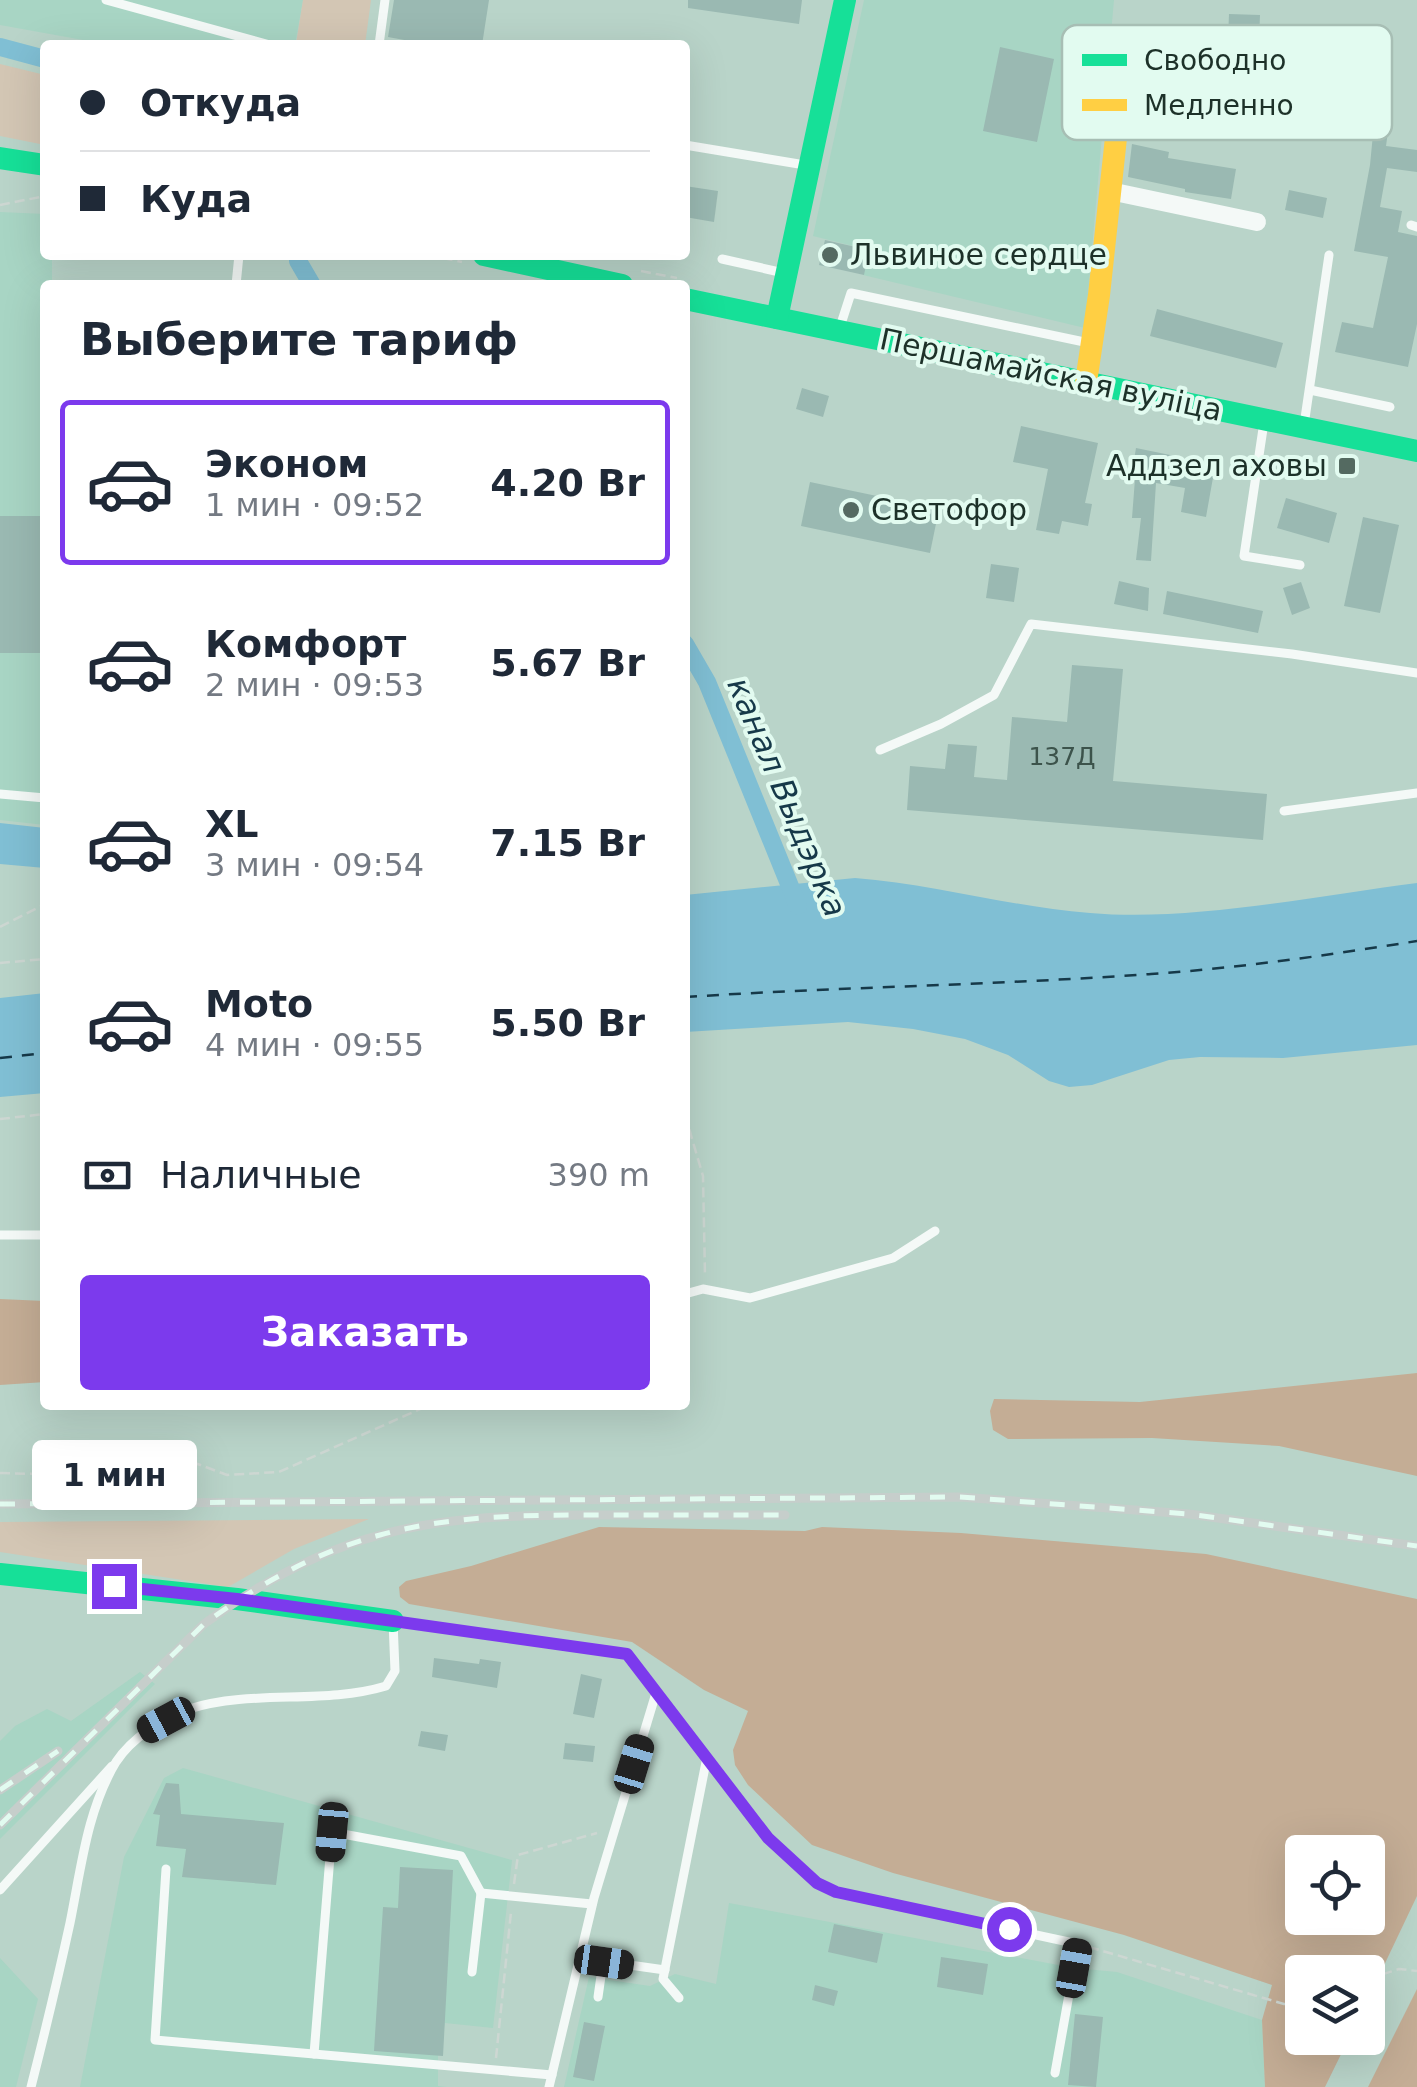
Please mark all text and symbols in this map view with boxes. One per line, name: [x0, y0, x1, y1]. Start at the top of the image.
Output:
legend: [1062, 25, 1392, 140]
text: Свободно: [1144, 44, 1286, 77]
text: Откуда: [140, 81, 301, 125]
text: Медленно: [1144, 89, 1294, 122]
text: Куда: [140, 177, 252, 221]
place label: Львиное сердце: [850, 237, 1107, 272]
marker: Львиное сердце: [819, 244, 841, 266]
text: Выберите тариф: [80, 313, 518, 366]
street label: Першамайская вуліца: [877, 321, 1225, 428]
icon: car: [85, 438, 175, 528]
text: Эконом: [205, 442, 368, 486]
place label: Аддзел аховы: [1106, 448, 1327, 483]
marker: Аддзел аховы: [1336, 455, 1358, 477]
text: 4.20 Br: [490, 461, 645, 505]
text: 1 мин · 09:52: [205, 486, 424, 524]
place label: Светофор: [871, 492, 1027, 527]
marker: Светофор: [840, 499, 862, 521]
icon: car: [85, 618, 175, 708]
text: Комфорт: [205, 622, 406, 666]
text: 5.67 Br: [490, 641, 645, 685]
text: 2 мин · 09:53: [205, 666, 424, 704]
water label: канал Выдэрка: [719, 672, 855, 922]
house number: 137Д: [1028, 742, 1096, 771]
icon: car: [85, 798, 175, 888]
text: XL: [205, 802, 259, 846]
text: 7.15 Br: [490, 821, 645, 865]
text: 3 мин · 09:54: [205, 846, 424, 884]
icon: car: [85, 978, 175, 1068]
text: Moto: [205, 982, 313, 1026]
text: 5.50 Br: [490, 1001, 645, 1045]
text: 4 мин · 09:55: [205, 1026, 424, 1064]
icon: cash: [80, 1148, 135, 1203]
text: Наличные: [160, 1153, 362, 1197]
text: 390 m: [548, 1156, 650, 1194]
button: Заказать: [80, 1275, 650, 1390]
callout: 1 мин: [32, 1441, 196, 1511]
text: 1 мин: [62, 1456, 167, 1494]
route end: [92, 1564, 137, 1609]
car: [132, 1693, 200, 1747]
car: [611, 1731, 657, 1797]
car: [314, 1801, 350, 1863]
map controls: [1285, 1835, 1385, 2055]
button: locate: [1285, 1835, 1385, 1935]
route start: [987, 1907, 1032, 1952]
car: [1054, 1936, 1094, 2000]
car: [572, 1943, 636, 1981]
button: layers: [1285, 1955, 1385, 2055]

